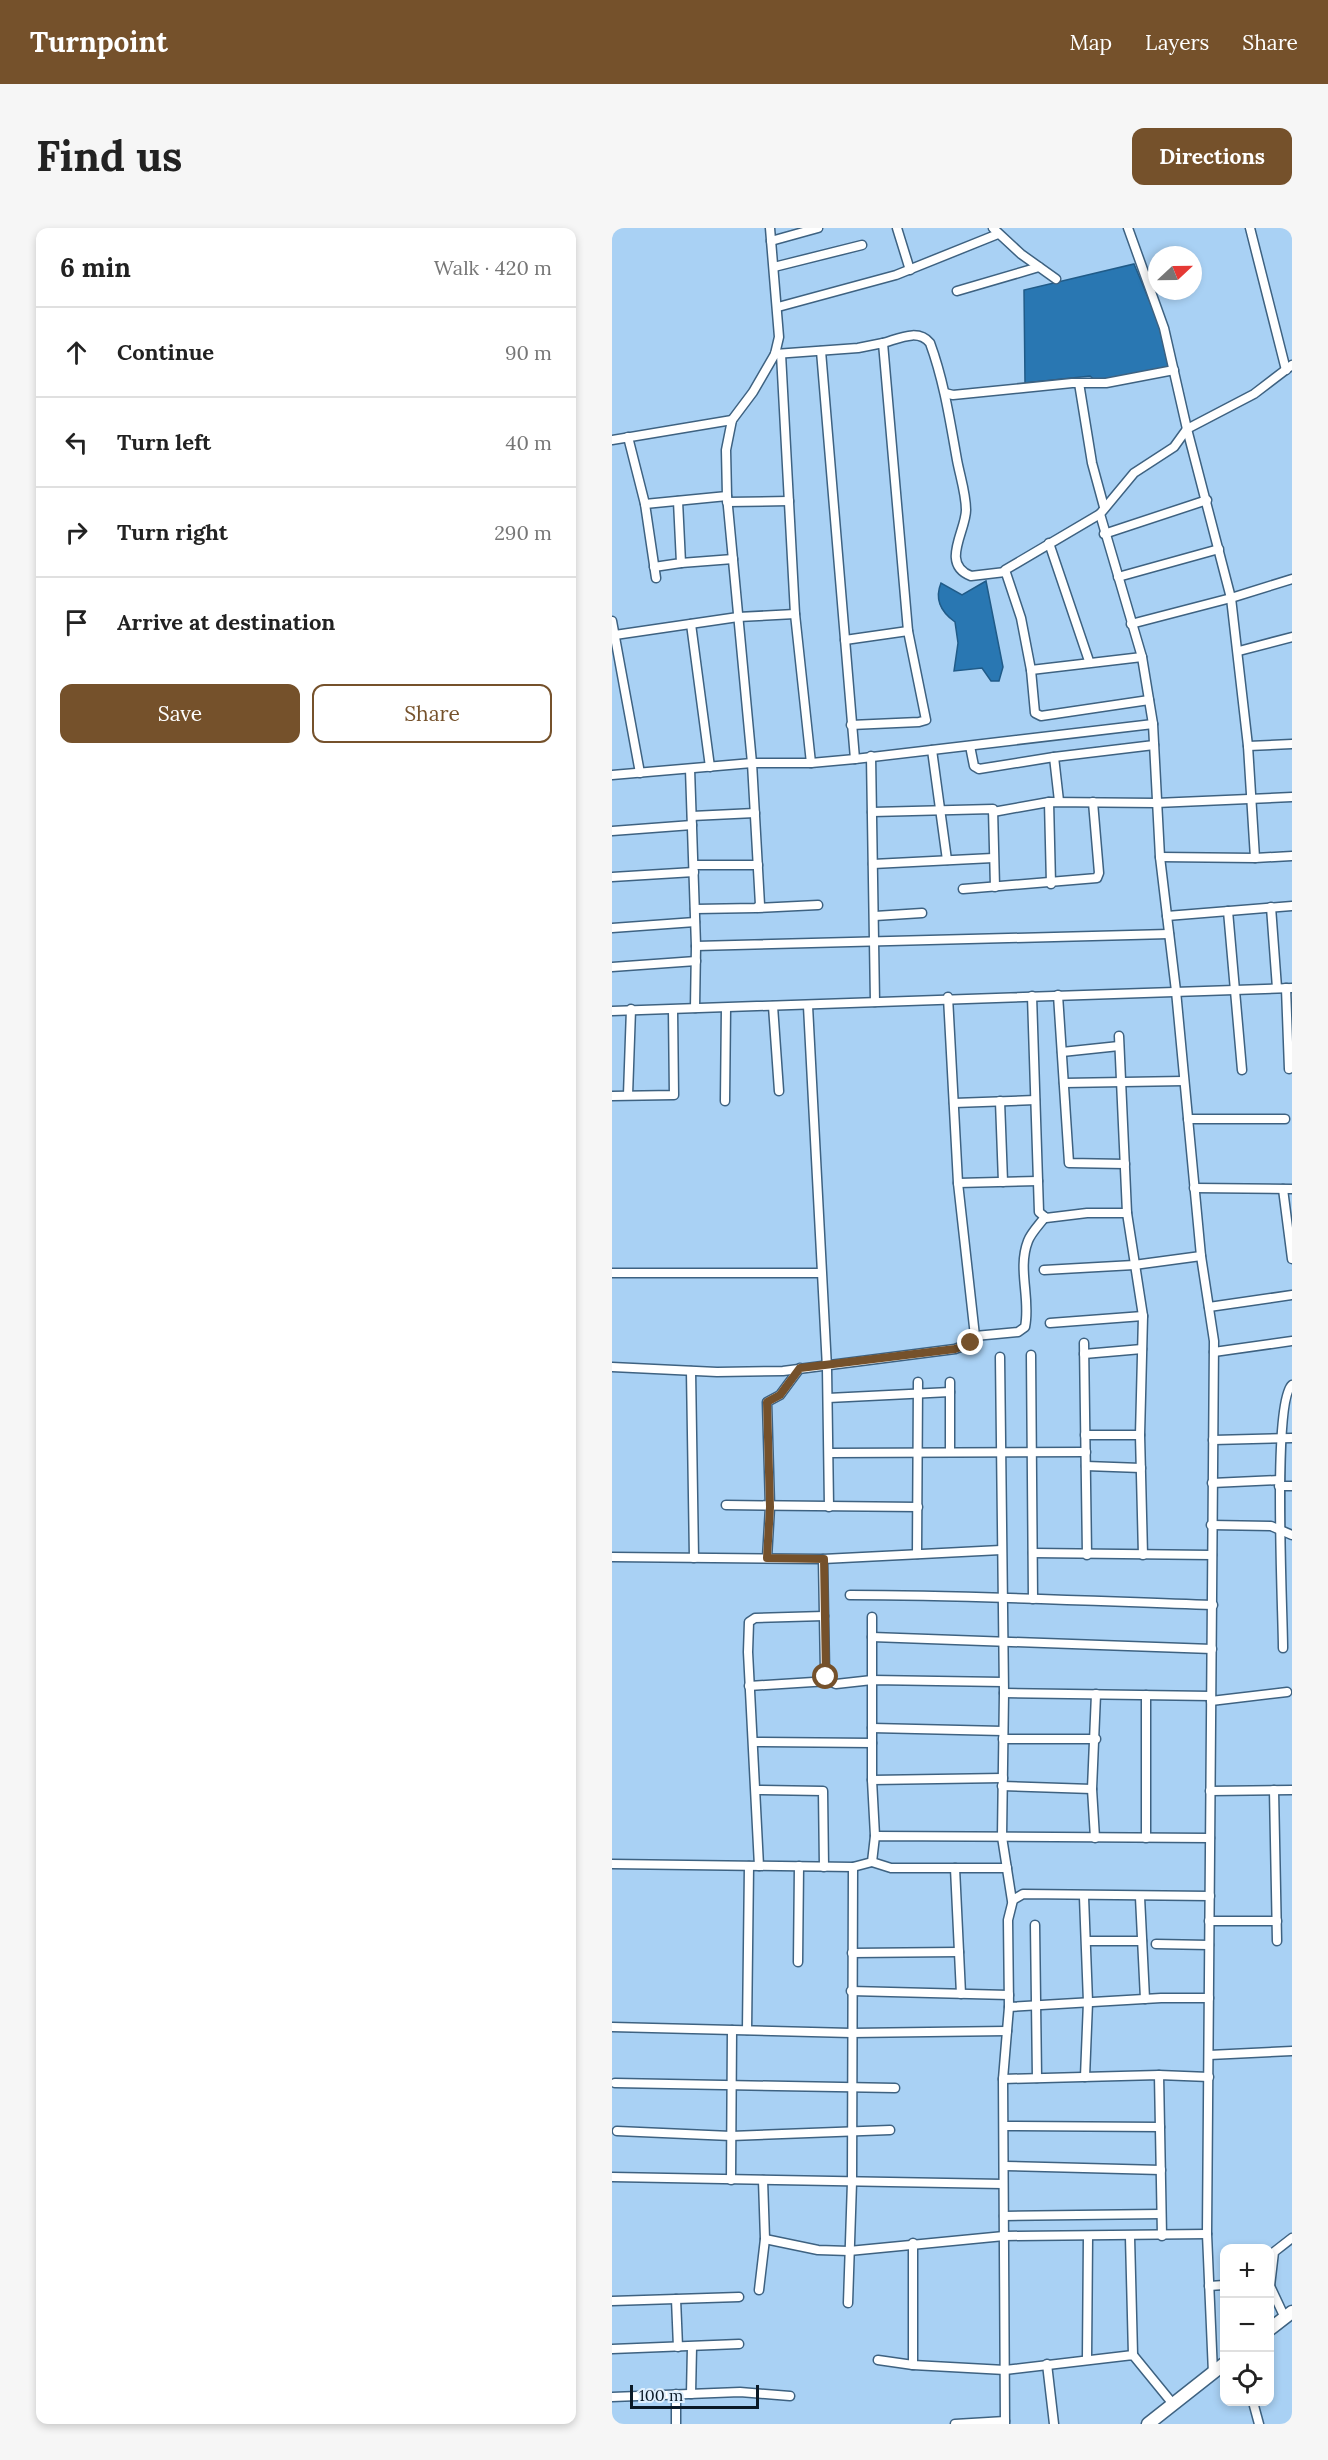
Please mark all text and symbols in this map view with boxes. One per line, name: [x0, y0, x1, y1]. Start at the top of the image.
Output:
text: Turnpoint: [30, 24, 168, 60]
text: Map: [1069, 29, 1112, 56]
text: Layers: [1145, 29, 1209, 56]
text: Share: [1242, 29, 1298, 56]
button: Directions: [1132, 128, 1292, 185]
text: Find us: [36, 129, 182, 183]
north arrow: [1148, 246, 1202, 300]
text: 6 min: [60, 251, 131, 284]
text: Walk · 420 m: [434, 255, 552, 280]
icon: ahead: [60, 336, 93, 369]
text: Continue: [117, 338, 214, 366]
text: 90 m: [505, 340, 552, 365]
icon: left: [60, 426, 93, 459]
text: Turn left: [117, 428, 211, 456]
text: 40 m: [506, 430, 552, 455]
icon: right: [60, 516, 93, 549]
text: Turn right: [117, 518, 228, 546]
text: 290 m: [494, 520, 552, 545]
icon: arrive: [60, 606, 93, 639]
text: Arrive at destination: [117, 608, 335, 636]
button: Save: [60, 684, 300, 743]
button: Share: [312, 684, 552, 743]
route end: [957, 1329, 983, 1355]
route start: [812, 1663, 838, 1689]
map controls: [1220, 2244, 1274, 2406]
button: +: [1220, 2244, 1274, 2298]
button: −: [1220, 2298, 1274, 2352]
button: locate: [1220, 2352, 1274, 2406]
scale bar: [630, 2382, 759, 2410]
text: 100 m: [639, 2385, 683, 2405]

